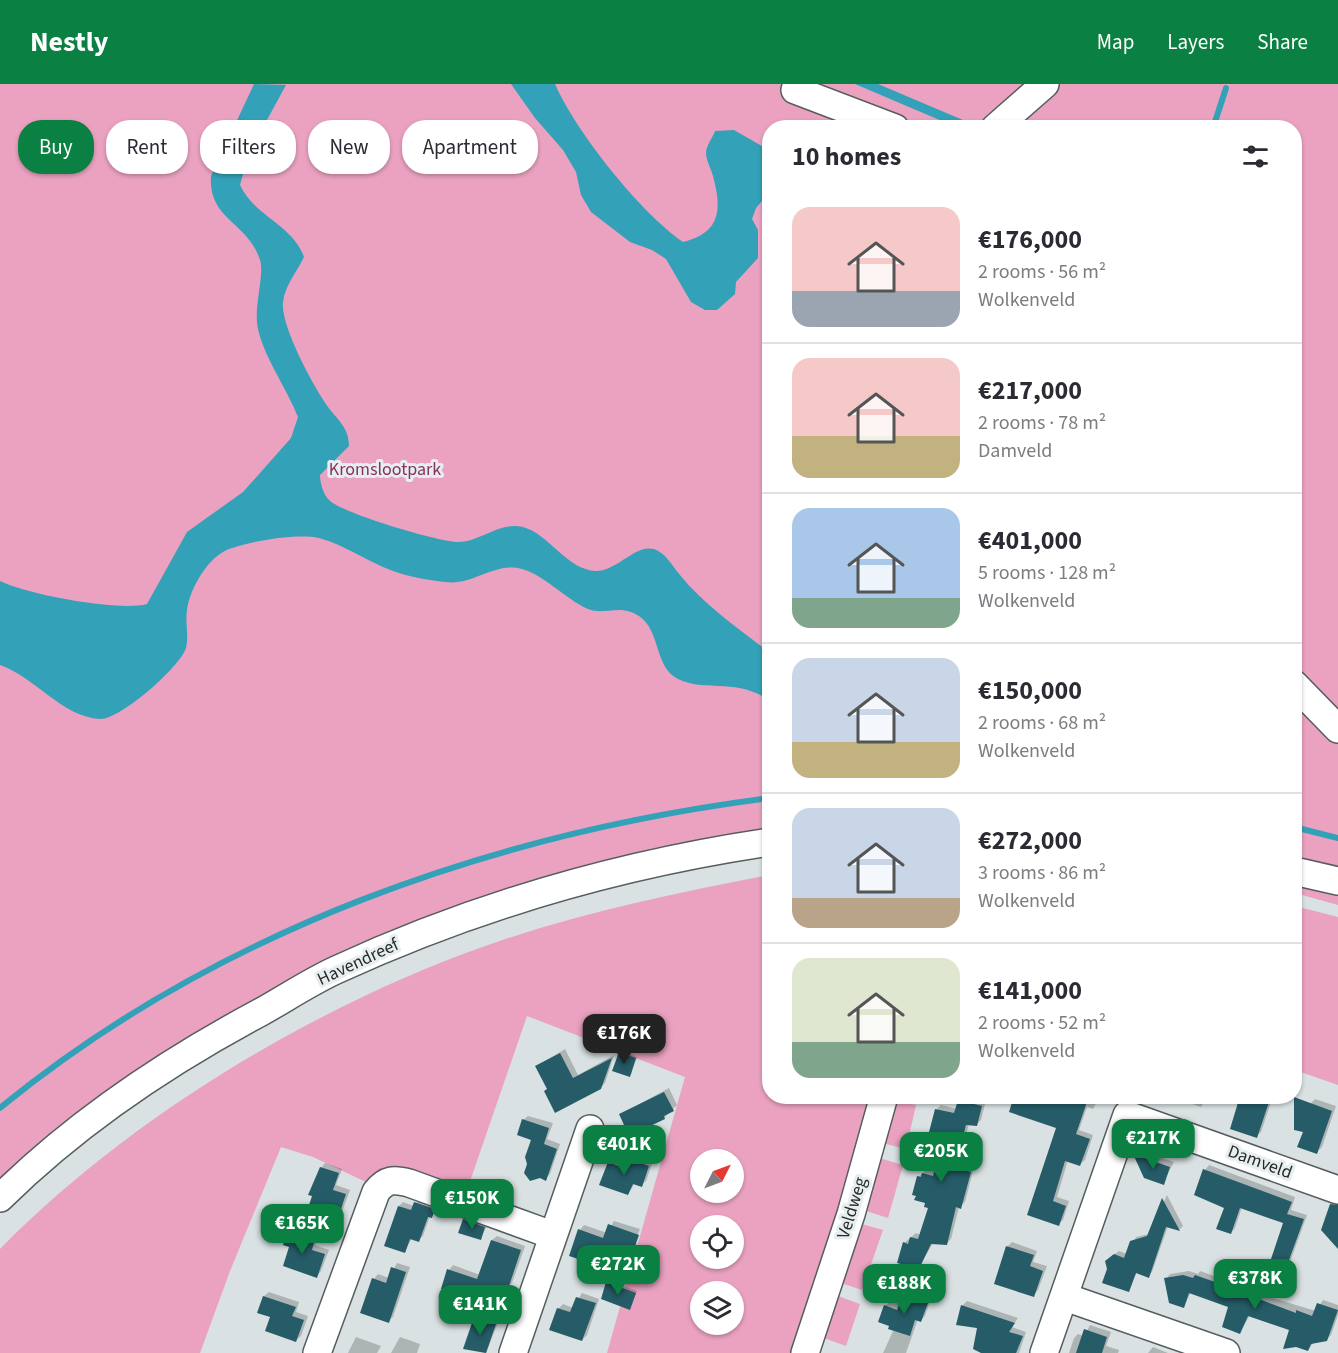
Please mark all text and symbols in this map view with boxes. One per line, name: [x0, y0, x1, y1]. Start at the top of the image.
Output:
text: Nestly: [30, 22, 108, 62]
text: Map: [1097, 27, 1134, 57]
text: Layers: [1167, 27, 1224, 57]
text: Share: [1257, 27, 1308, 57]
chip: Buy: [18, 120, 94, 174]
chip: Rent: [106, 120, 188, 174]
chip: Filters: [200, 120, 296, 174]
chip: New: [308, 120, 390, 174]
chip: Apartment: [402, 120, 538, 174]
text: 10 homes: [792, 138, 901, 175]
icon: filters: [1239, 140, 1272, 173]
text: €176,000: [978, 221, 1082, 258]
icon: home: [840, 231, 912, 303]
text: 2 rooms · 56 m²: [978, 258, 1106, 286]
text: Wolkenveld: [978, 286, 1075, 314]
text: €217,000: [978, 372, 1082, 409]
icon: home: [840, 382, 912, 454]
text: 2 rooms · 78 m²: [978, 409, 1106, 437]
text: Damveld: [978, 437, 1052, 465]
park label: Kromslootpark: [329, 457, 441, 482]
text: €401,000: [978, 522, 1082, 559]
icon: home: [840, 532, 912, 604]
text: 5 rooms · 128 m²: [978, 559, 1116, 587]
text: Wolkenveld: [978, 587, 1075, 615]
text: €150,000: [978, 672, 1082, 709]
icon: home: [840, 682, 912, 754]
text: 2 rooms · 68 m²: [978, 709, 1106, 737]
text: Wolkenveld: [978, 737, 1075, 765]
text: €272,000: [978, 822, 1082, 859]
icon: home: [840, 832, 912, 904]
text: 3 rooms · 86 m²: [978, 859, 1106, 887]
text: Wolkenveld: [978, 887, 1075, 915]
street label: Havendreef: [313, 932, 403, 992]
text: €141,000: [978, 972, 1082, 1009]
icon: home: [840, 982, 912, 1054]
text: 2 rooms · 52 m²: [978, 1009, 1106, 1037]
pin: €176K: [582, 1014, 666, 1065]
text: €176K: [597, 1019, 651, 1047]
text: Wolkenveld: [978, 1037, 1075, 1065]
pin: €217K: [1111, 1119, 1195, 1170]
text: €217K: [1126, 1124, 1180, 1152]
pin: €401K: [582, 1125, 666, 1176]
text: €401K: [597, 1130, 651, 1158]
pin: €205K: [899, 1132, 983, 1183]
text: €205K: [914, 1137, 968, 1165]
street label: Damveld: [1224, 1139, 1296, 1185]
north arrow: [690, 1149, 744, 1203]
map controls: [690, 1149, 744, 1335]
street label: Veldweg: [831, 1174, 873, 1242]
pin: €150K: [430, 1179, 514, 1230]
text: €150K: [445, 1184, 499, 1212]
pin: €165K: [260, 1204, 344, 1255]
text: €165K: [275, 1209, 329, 1237]
button: locate: [690, 1215, 744, 1269]
pin: €272K: [576, 1245, 660, 1296]
text: €272K: [591, 1250, 645, 1278]
pin: €378K: [1213, 1259, 1297, 1310]
pin: €188K: [862, 1264, 946, 1315]
text: €378K: [1228, 1264, 1282, 1292]
text: €188K: [877, 1269, 931, 1297]
button: layers: [690, 1281, 744, 1335]
pin: €141K: [438, 1285, 522, 1336]
text: €141K: [453, 1290, 507, 1318]

